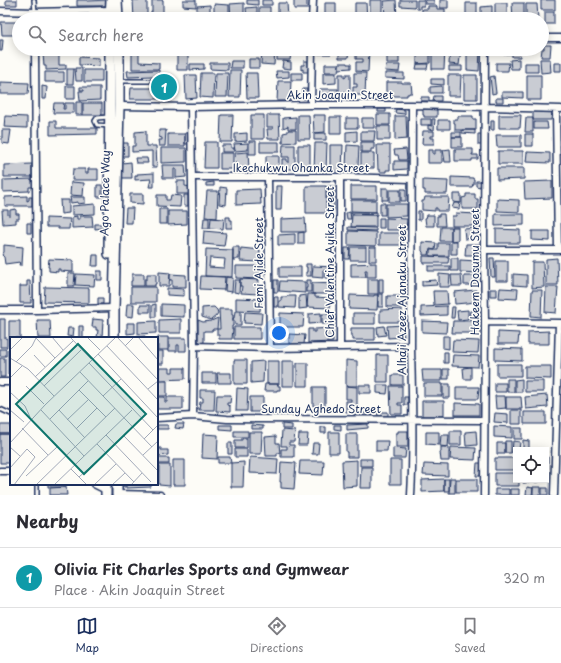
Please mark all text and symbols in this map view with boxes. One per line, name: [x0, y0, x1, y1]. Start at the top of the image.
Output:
search box: [12, 12, 549, 56]
icon: search: [26, 23, 48, 45]
text: Search here: [58, 23, 144, 46]
pin: 1: [151, 72, 177, 102]
street label: Akin Joaquin Street: [287, 86, 394, 103]
street label: Ago Palace Way: [95, 150, 114, 236]
street label: Ikechukwu Ohanka Street: [233, 159, 370, 176]
street label: Chief Valentine Ayika Street: [321, 186, 338, 338]
street label: Hakeem Dosumu Street: [466, 208, 483, 335]
street label: Femi Ajide Street: [250, 217, 267, 309]
street label: Alhaji Azeez Ajanaku Street: [393, 225, 410, 375]
your location: [269, 323, 289, 343]
inset map: [10, 337, 158, 485]
street label: Sunday Aghedo Street: [261, 400, 381, 417]
map controls: [513, 447, 549, 483]
button: locate: [513, 447, 549, 483]
text: Nearby: [16, 508, 78, 534]
text: Olivia Fit Charles Sports and Gymwear: [54, 557, 349, 580]
text: 1: [26, 568, 32, 587]
text: 320 m: [503, 568, 545, 587]
text: Place · Akin Joaquin Street: [54, 580, 225, 599]
tab: Map: [75, 615, 99, 656]
tab: Directions: [250, 615, 303, 656]
tab: Saved: [454, 615, 486, 656]

